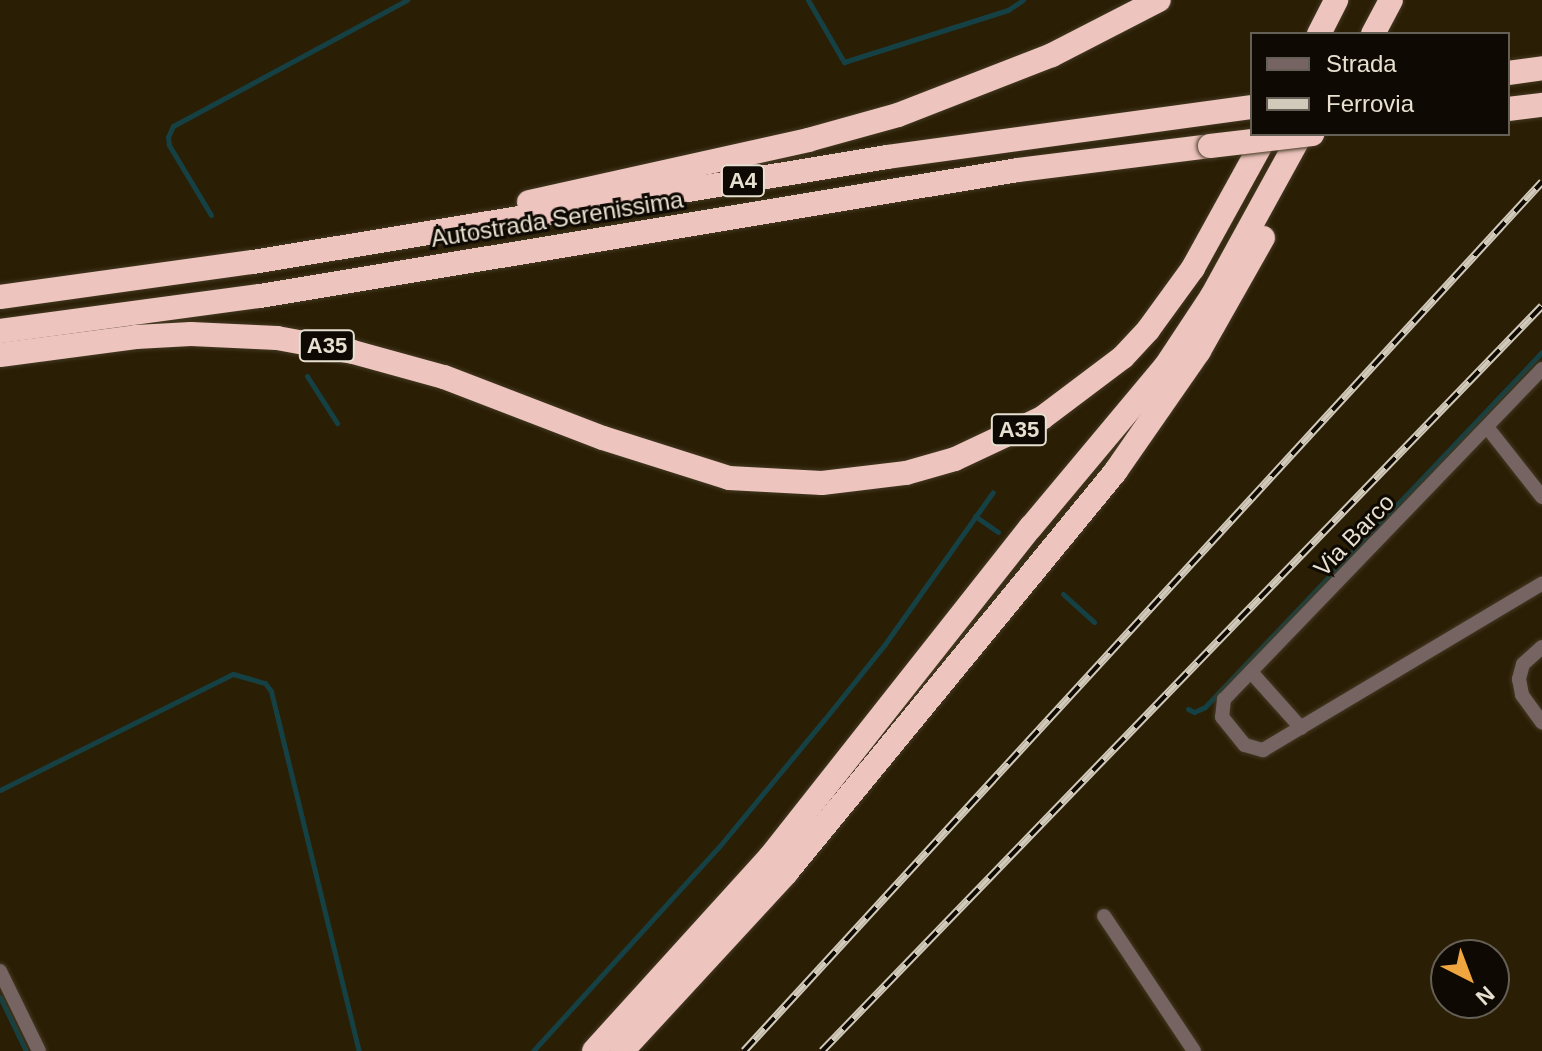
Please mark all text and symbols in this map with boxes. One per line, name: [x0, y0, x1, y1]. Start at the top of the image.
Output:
legend: [1250, 32, 1510, 136]
text: Strada: [1326, 50, 1397, 77]
text: Ferrovia: [1326, 90, 1414, 117]
road number: A4: [719, 163, 767, 199]
street label: Autostrada Serenissima: [429, 185, 685, 253]
road number: A35: [297, 328, 357, 364]
road number: A35: [989, 412, 1049, 448]
street label: Via Barco: [1308, 488, 1400, 582]
north arrow: [1430, 939, 1510, 1019]
text: N: [1471, 981, 1499, 1010]

